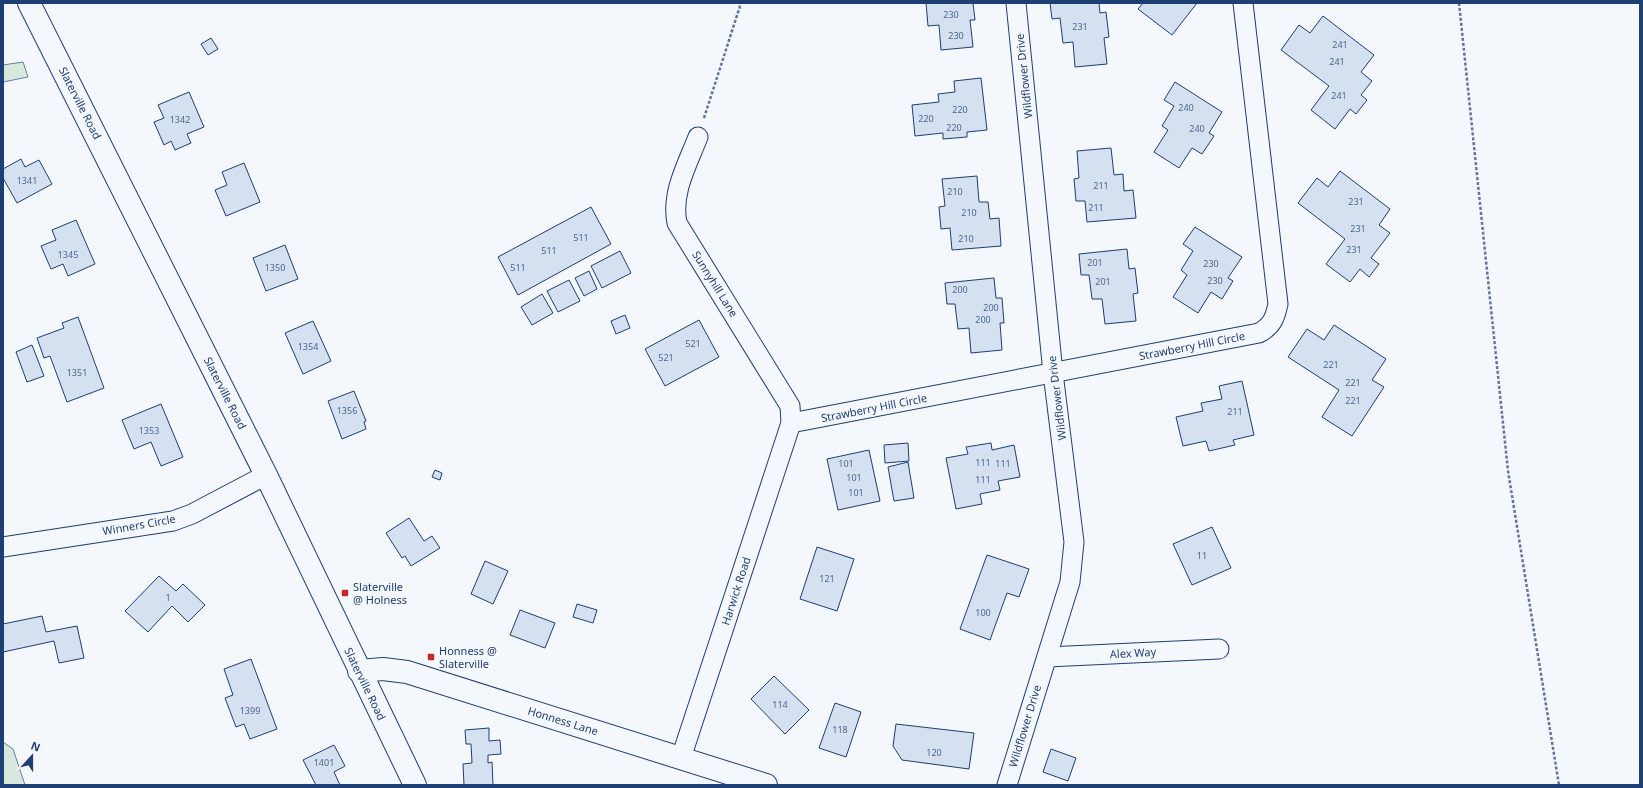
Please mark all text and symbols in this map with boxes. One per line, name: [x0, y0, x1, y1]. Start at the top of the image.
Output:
house number: 230: [943, 8, 959, 21]
house number: 231: [1072, 20, 1088, 33]
house number: 230: [948, 29, 964, 42]
street label: Wildflower Drive: [1012, 33, 1035, 119]
house number: 241: [1332, 38, 1348, 51]
house number: 241: [1329, 55, 1345, 68]
street label: Slaterville Road: [56, 64, 105, 142]
house number: 241: [1331, 89, 1347, 102]
house number: 240: [1178, 101, 1194, 114]
house number: 220: [952, 103, 968, 116]
house number: 220: [918, 112, 934, 125]
house number: 1342: [170, 113, 190, 126]
house number: 220: [946, 121, 962, 134]
house number: 240: [1189, 122, 1205, 135]
house number: 1341: [17, 174, 37, 187]
house number: 211: [1093, 179, 1109, 192]
house number: 210: [947, 185, 963, 198]
house number: 231: [1348, 195, 1364, 208]
house number: 211: [1088, 201, 1104, 214]
house number: 210: [961, 206, 977, 219]
house number: 231: [1350, 222, 1366, 235]
house number: 511: [573, 231, 589, 244]
house number: 210: [958, 232, 974, 245]
house number: 231: [1346, 243, 1362, 256]
house number: 511: [541, 244, 557, 257]
house number: 1345: [58, 248, 78, 261]
street label: Sunnyhill Lane: [689, 248, 742, 320]
house number: 201: [1087, 256, 1103, 269]
house number: 230: [1203, 257, 1219, 270]
house number: 1350: [265, 261, 285, 274]
house number: 511: [510, 261, 526, 274]
house number: 230: [1207, 274, 1223, 287]
house number: 201: [1095, 275, 1111, 288]
house number: 200: [952, 283, 968, 296]
house number: 200: [983, 301, 999, 314]
house number: 200: [975, 313, 991, 326]
street label: Strawberry Hill Circle: [1138, 328, 1246, 363]
house number: 521: [685, 337, 701, 350]
house number: 1354: [298, 340, 318, 353]
house number: 521: [658, 351, 674, 364]
street label: Slaterville Road: [201, 354, 250, 432]
street label: Wildflower Drive: [1044, 355, 1069, 441]
house number: 221: [1323, 358, 1339, 371]
house number: 1351: [67, 366, 87, 379]
house number: 221: [1345, 376, 1361, 389]
street label: Strawberry Hill Circle: [820, 390, 928, 425]
house number: 221: [1345, 394, 1361, 407]
house number: 1356: [337, 404, 357, 417]
house number: 211: [1227, 405, 1243, 418]
house number: 1353: [139, 424, 159, 437]
house number: 111: [975, 456, 991, 469]
house number: 101: [838, 457, 854, 470]
house number: 111: [995, 457, 1011, 470]
house number: 101: [846, 471, 862, 484]
house number: 111: [975, 473, 991, 486]
house number: 101: [848, 486, 864, 499]
street label: Winners Circle: [101, 511, 177, 538]
house number: 11: [1197, 549, 1207, 562]
street label: Harwick Road: [717, 555, 754, 627]
house number: 121: [819, 572, 835, 585]
place label: Slaterville @ Holness: [353, 579, 407, 607]
marker: Slaterville @ Holness: [340, 588, 350, 598]
house number: 1: [165, 591, 171, 604]
house number: 100: [975, 606, 991, 619]
place label: Honness @ Slaterville: [439, 643, 497, 671]
street label: Alex Way: [1109, 644, 1157, 661]
street label: Slaterville Road: [341, 645, 390, 723]
marker: Honness @ Slaterville: [426, 652, 436, 662]
street label: Wildflower Drive: [1005, 683, 1044, 769]
house number: 114: [772, 698, 788, 711]
street label: Honness Lane: [526, 703, 600, 738]
house number: 1399: [240, 704, 260, 717]
house number: 118: [832, 723, 848, 736]
north arrow: [12, 736, 52, 776]
text: N: [29, 738, 43, 755]
house number: 120: [926, 746, 942, 759]
house number: 1401: [314, 756, 334, 769]

